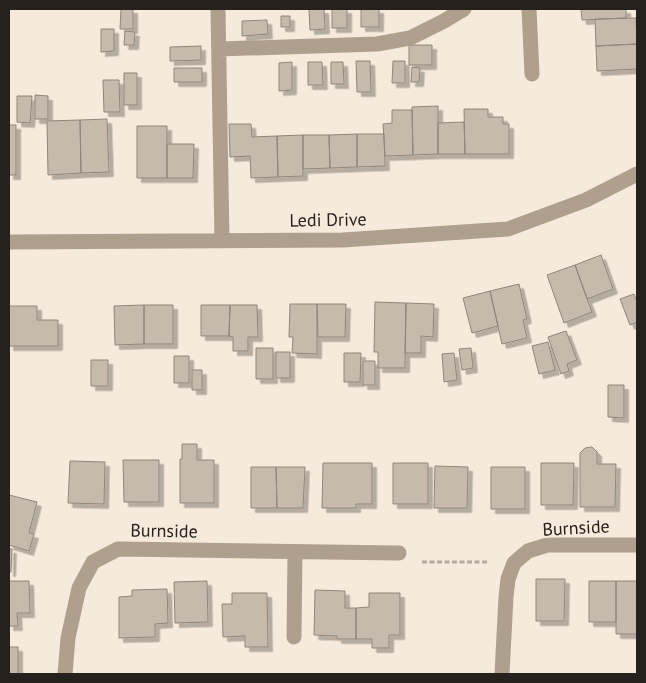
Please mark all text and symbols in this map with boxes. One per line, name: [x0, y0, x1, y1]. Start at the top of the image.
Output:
street label: Ledi Drive: [289, 207, 367, 232]
street label: Burnside: [542, 514, 610, 541]
street label: Burnside: [130, 518, 198, 543]

